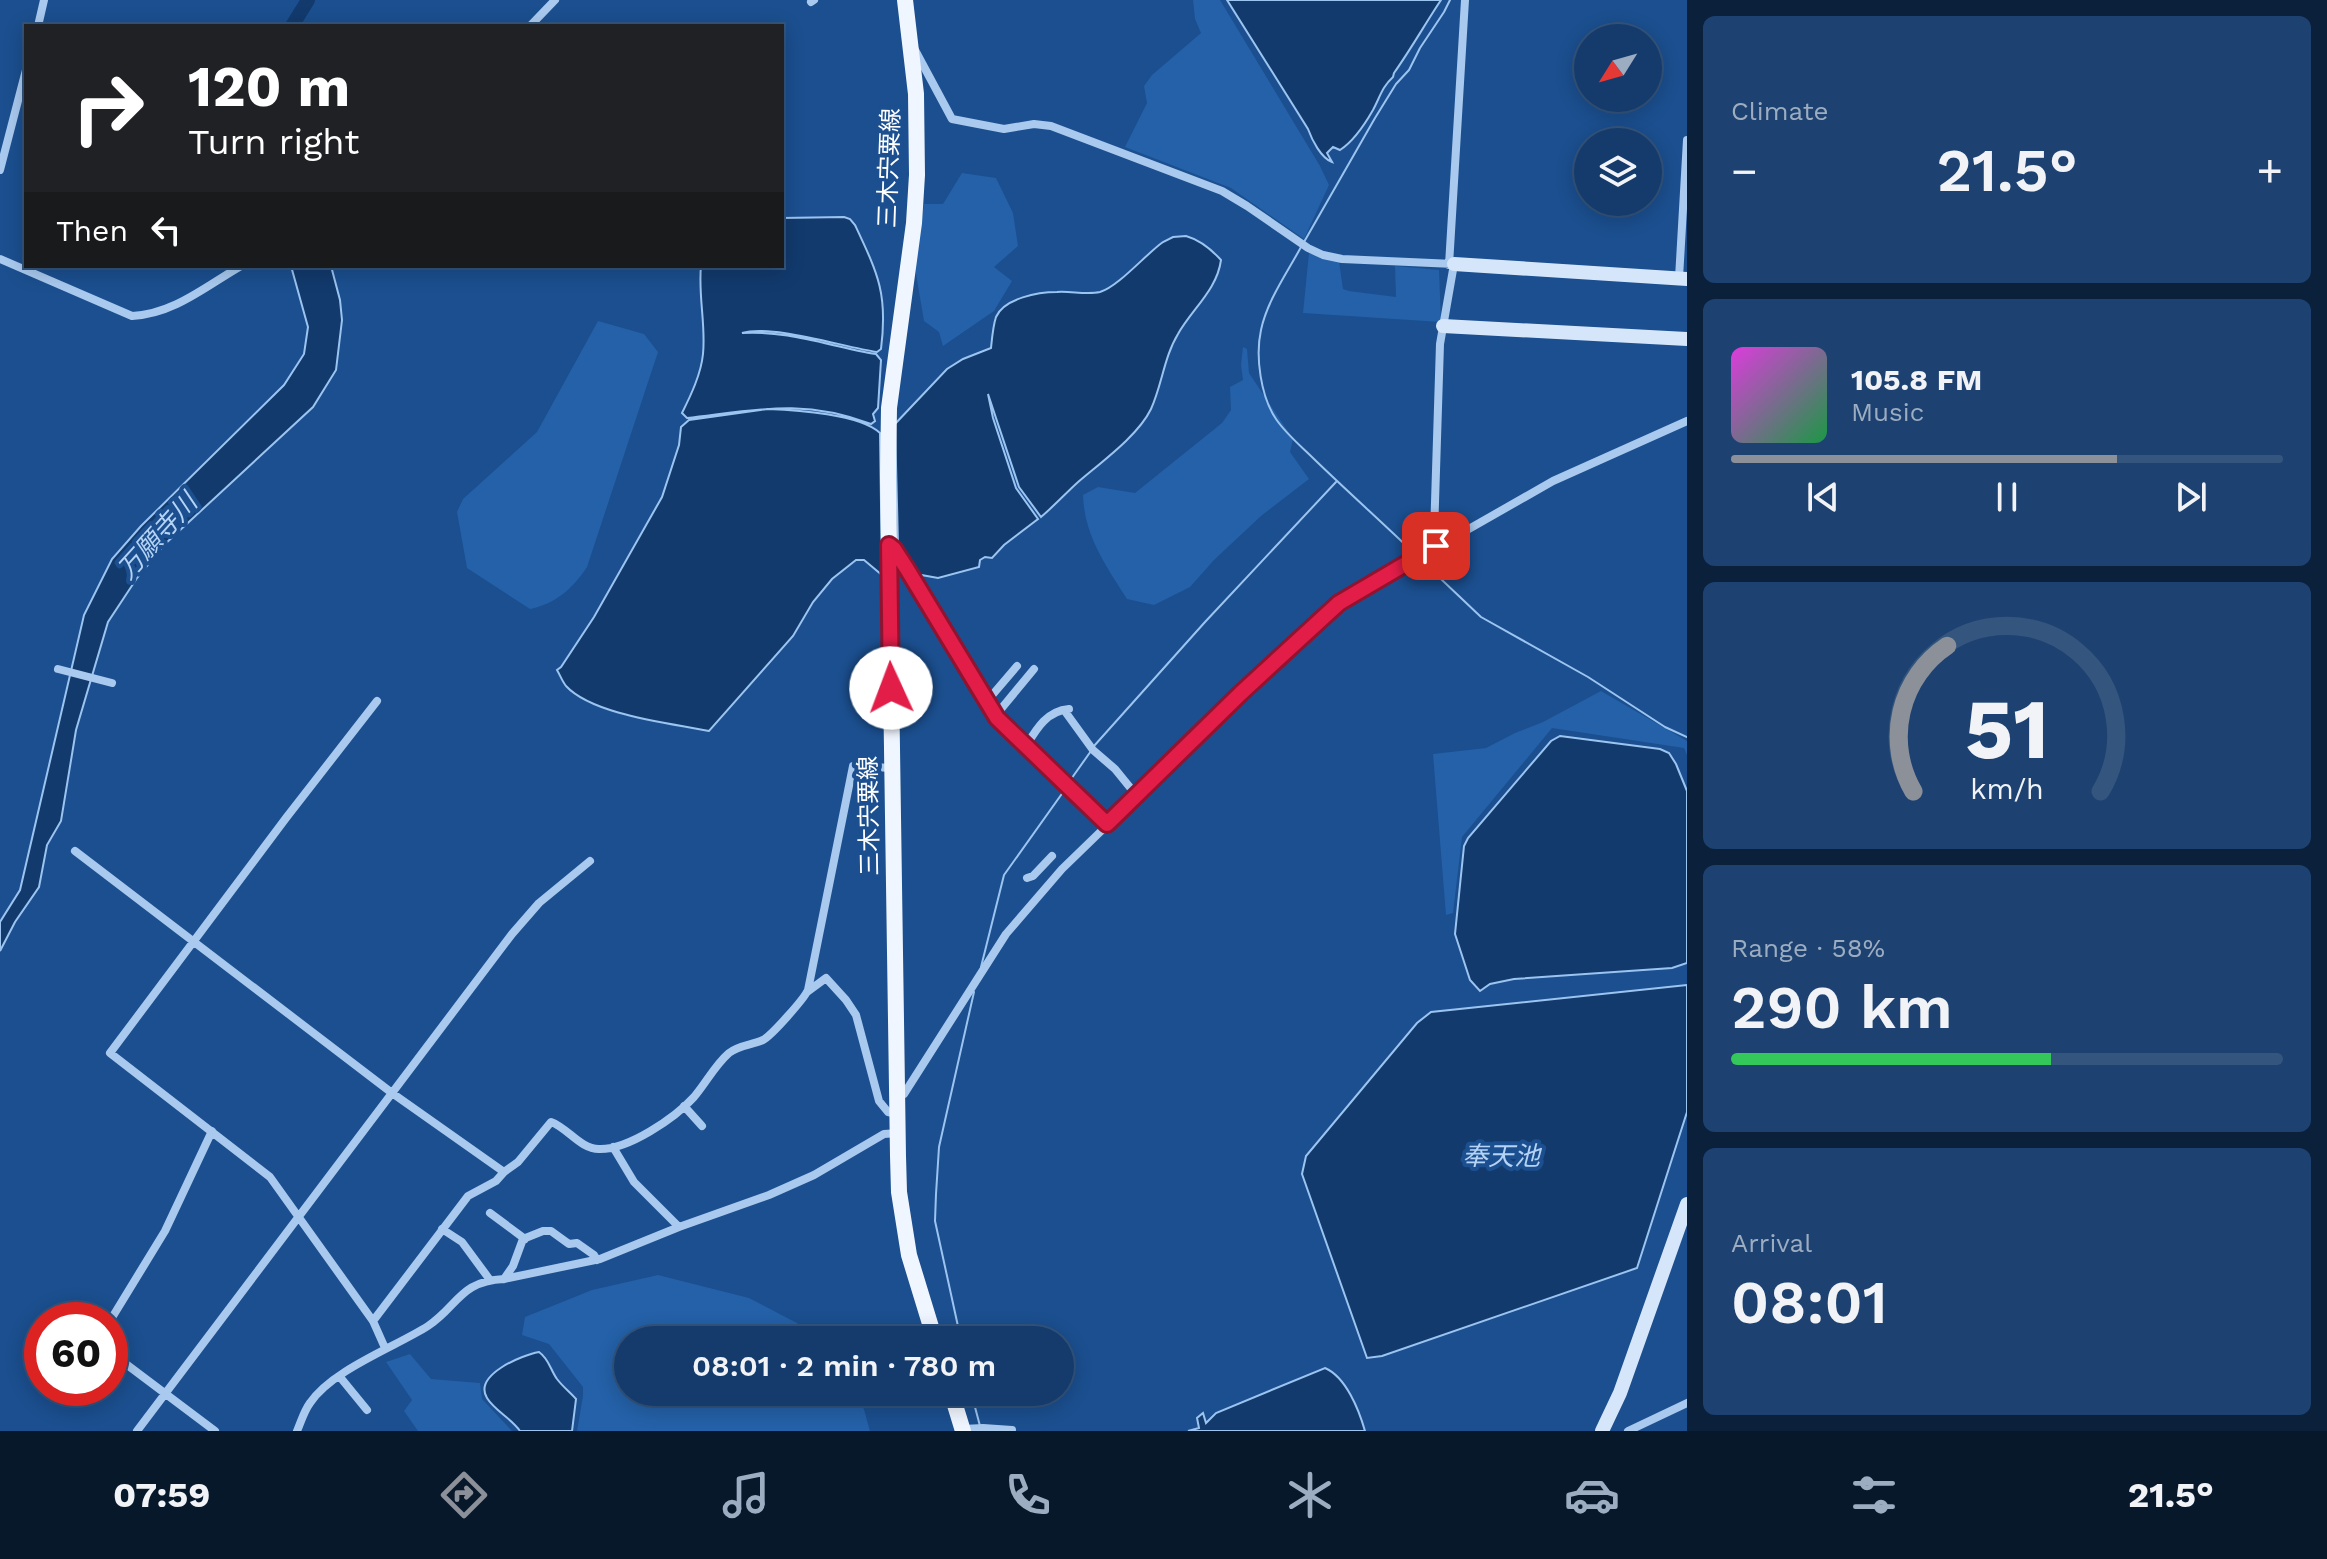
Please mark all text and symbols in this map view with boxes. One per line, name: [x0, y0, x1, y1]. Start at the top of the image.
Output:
north arrow: [1574, 24, 1662, 112]
map controls: [1574, 24, 1662, 216]
text: 120 m: [188, 54, 350, 120]
icon: right: [56, 56, 160, 160]
text: Climate: [1731, 96, 1829, 126]
street label: 三木宍粟線: [873, 108, 905, 228]
text: Turn right: [188, 121, 359, 163]
button: layers: [1574, 128, 1662, 216]
text: 21.5°: [1936, 135, 2078, 206]
text: −: [1731, 145, 1758, 197]
text: +: [2256, 145, 2283, 197]
icon: left: [144, 208, 188, 252]
text: Then: [56, 213, 128, 248]
text: 105.8 FM: [1851, 362, 1982, 397]
text: Music: [1851, 397, 1924, 427]
icon: previous: [1801, 475, 1845, 519]
icon: pause: [1985, 475, 2029, 519]
icon: next: [2169, 475, 2213, 519]
water label: 万願寺川: [111, 485, 205, 585]
pin: [1402, 512, 1470, 580]
icon: arrive: [1414, 524, 1458, 568]
position arrow: [849, 646, 933, 730]
text: 51: [1965, 680, 2049, 777]
street label: 三木宍粟線: [854, 756, 884, 876]
text: km/h: [1970, 772, 2044, 806]
text: Range · 58%: [1731, 933, 1885, 963]
text: 290 km: [1731, 972, 1953, 1043]
water label: 奉天池: [1462, 1141, 1543, 1171]
text: Arrival: [1731, 1228, 1812, 1258]
text: 08:01: [1731, 1267, 1888, 1338]
speed limit sign: 60: [24, 1302, 128, 1406]
text: 08:01 · 2 min · 780 m: [692, 1348, 996, 1383]
icon: directions: [436, 1467, 492, 1523]
icon: music: [718, 1467, 774, 1523]
icon: phone: [1000, 1467, 1056, 1523]
icon: climate: [1282, 1467, 1338, 1523]
icon: car: [1564, 1467, 1620, 1523]
icon: filters: [1846, 1467, 1902, 1523]
text: 07:59: [113, 1474, 210, 1516]
text: 21.5°: [2128, 1474, 2214, 1516]

